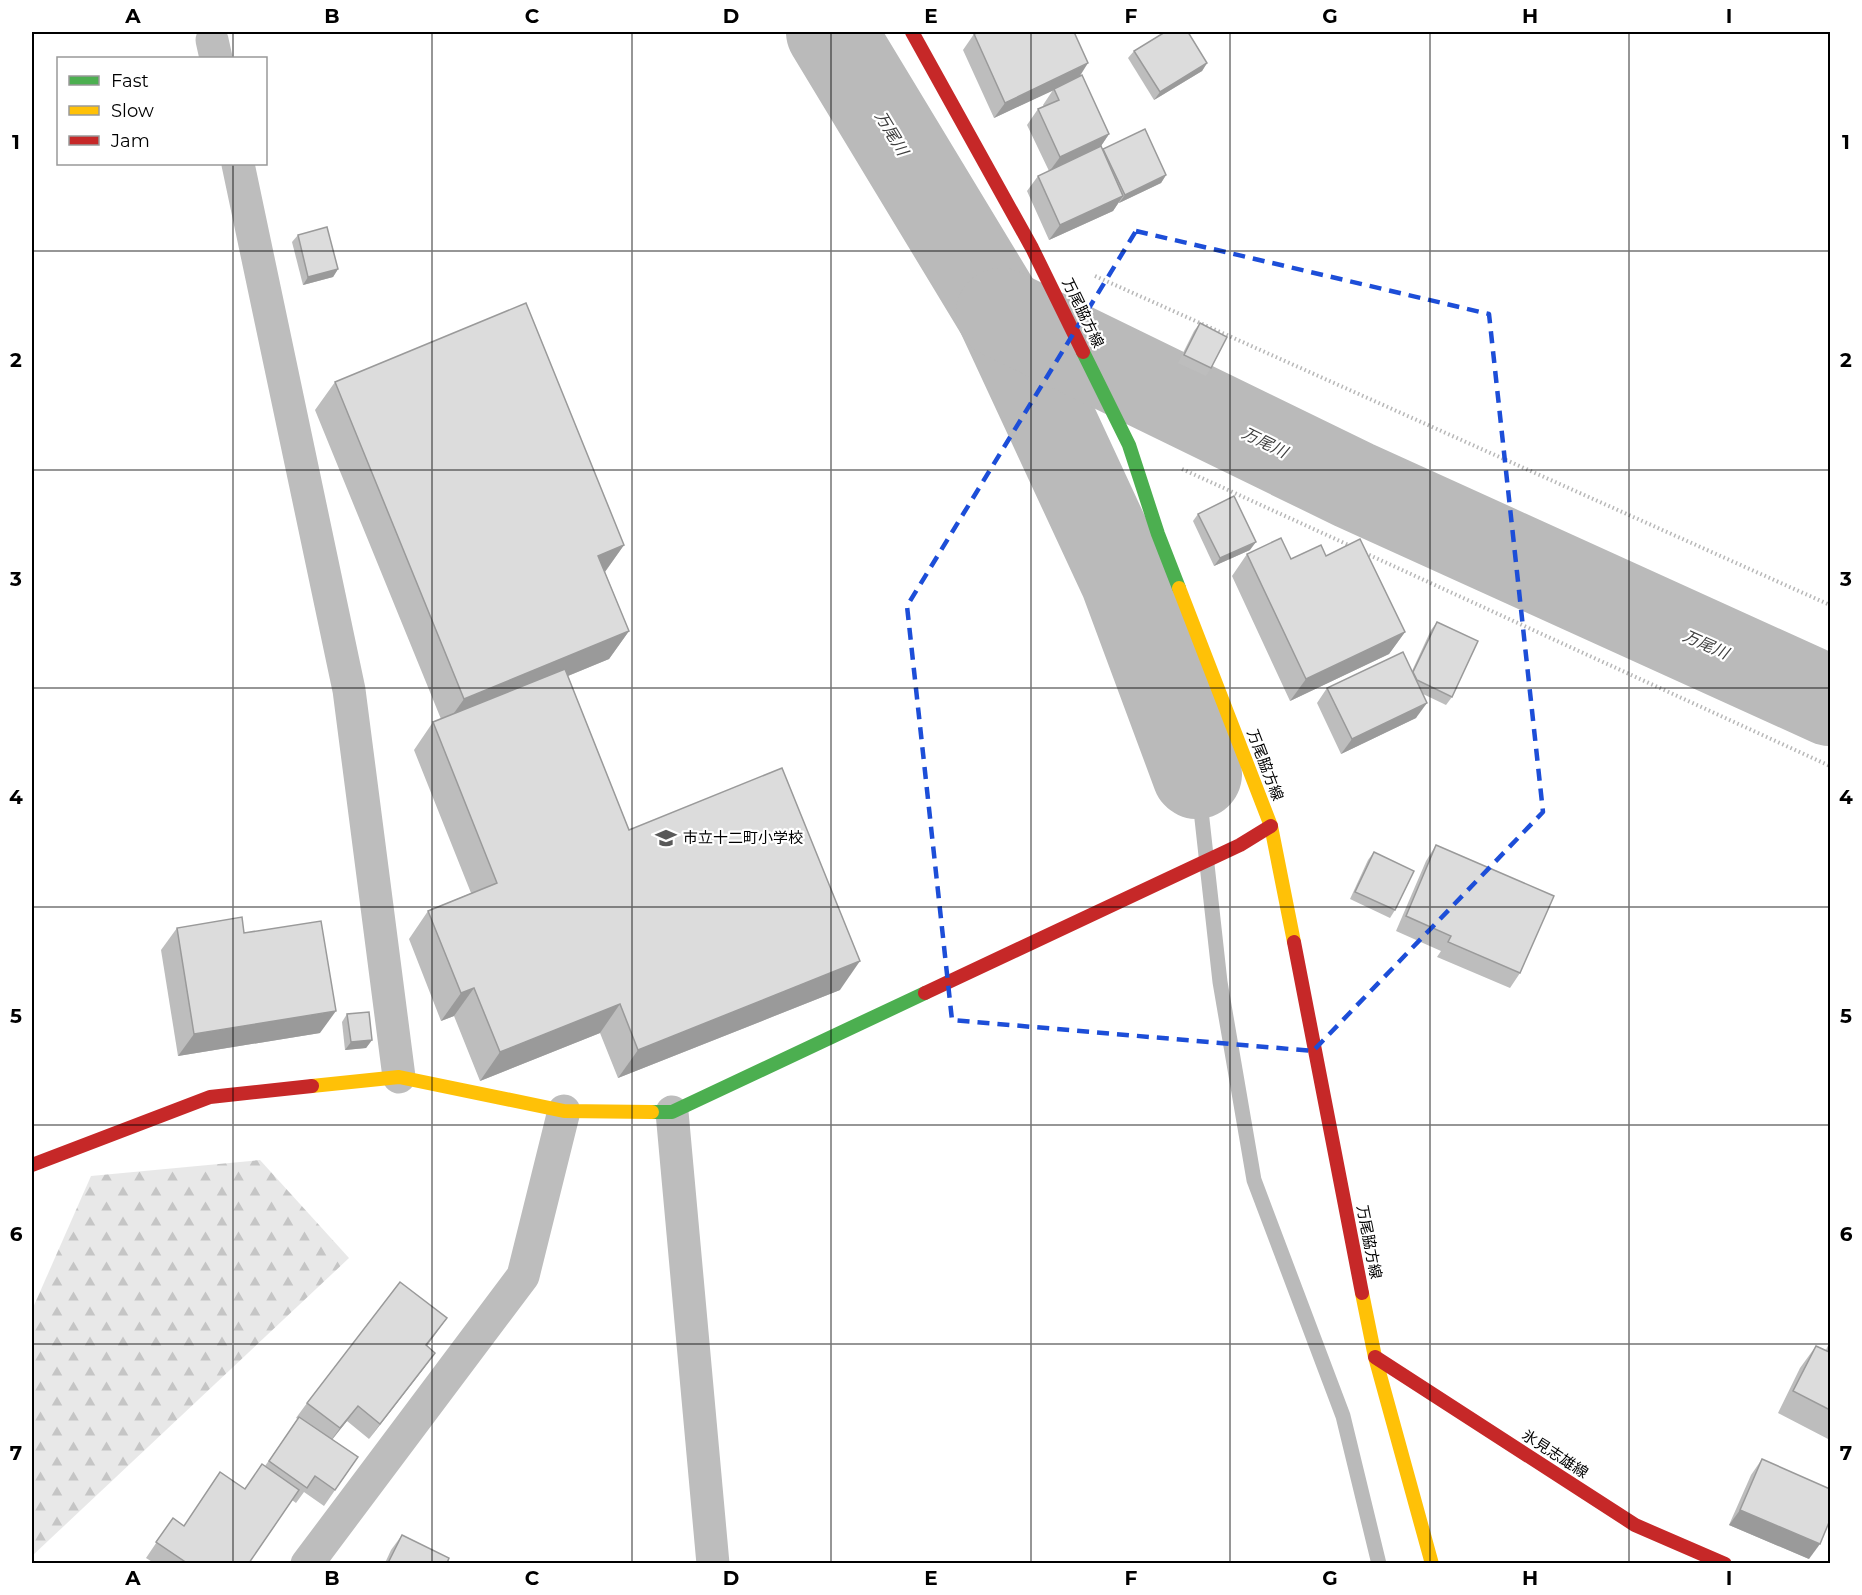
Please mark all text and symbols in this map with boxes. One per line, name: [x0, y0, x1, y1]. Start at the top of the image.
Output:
text: A: [124, 4, 141, 28]
text: B: [324, 4, 340, 28]
text: C: [525, 4, 540, 28]
text: D: [723, 4, 739, 28]
text: E: [924, 4, 938, 28]
text: F: [1125, 4, 1138, 28]
text: G: [1322, 4, 1338, 28]
text: H: [1522, 4, 1538, 28]
text: I: [1726, 4, 1732, 28]
legend: [57, 57, 267, 165]
text: Fast: [111, 70, 149, 92]
text: Slow: [111, 100, 154, 122]
water label: 万尾川: [871, 108, 913, 160]
text: 1: [12, 130, 20, 154]
text: Jam: [110, 130, 150, 152]
text: 1: [1842, 130, 1850, 154]
street label: 万尾脇方線: [1058, 275, 1108, 351]
text: 2: [10, 348, 22, 372]
text: 2: [1840, 348, 1852, 372]
water label: 万尾川: [1239, 423, 1292, 462]
text: 3: [9, 567, 22, 591]
text: 3: [1839, 567, 1852, 591]
water label: 万尾川: [1680, 626, 1733, 664]
street label: 万尾脇方線: [1243, 726, 1288, 803]
text: 4: [9, 785, 23, 809]
text: 4: [1839, 785, 1853, 809]
school or university icon: 市立十二町小学校: [654, 826, 678, 850]
place label: 市立十二町小学校: [683, 828, 803, 847]
text: 5: [10, 1004, 22, 1028]
text: 5: [1840, 1004, 1852, 1028]
street label: 万尾脇方線: [1353, 1203, 1386, 1281]
text: 6: [10, 1222, 23, 1246]
text: 6: [1840, 1222, 1853, 1246]
street label: 氷見志雄線: [1519, 1425, 1592, 1482]
text: 7: [10, 1441, 22, 1465]
text: 7: [1840, 1441, 1852, 1465]
text: A: [124, 1566, 141, 1590]
text: B: [324, 1566, 340, 1590]
text: C: [525, 1566, 540, 1590]
text: D: [723, 1566, 739, 1590]
text: E: [924, 1566, 938, 1590]
text: F: [1125, 1566, 1138, 1590]
text: G: [1322, 1566, 1338, 1590]
text: H: [1522, 1566, 1538, 1590]
text: I: [1726, 1566, 1732, 1590]

